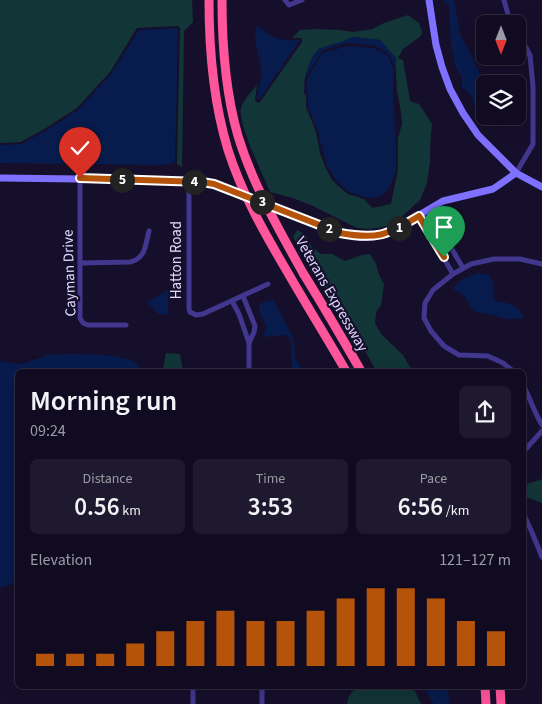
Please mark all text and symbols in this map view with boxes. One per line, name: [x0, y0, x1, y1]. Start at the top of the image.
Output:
north arrow: [476, 15, 526, 65]
map controls: [476, 15, 526, 125]
button: layers: [476, 75, 526, 125]
pin: [59, 127, 101, 178]
icon: check: [66, 134, 94, 162]
pin: 5: [110, 168, 134, 192]
text: 5: [119, 170, 126, 190]
pin: 4: [182, 170, 206, 194]
text: 4: [191, 172, 198, 192]
pin: 3: [250, 190, 274, 214]
text: 3: [259, 192, 266, 212]
pin: [423, 206, 465, 257]
icon: arrive: [430, 213, 458, 241]
pin: 2: [316, 216, 342, 242]
pin: 1: [386, 216, 412, 240]
text: 1: [396, 218, 403, 238]
text: 2: [326, 219, 333, 239]
street label: Hatton Road: [166, 221, 187, 299]
street label: Cayman Drive: [57, 229, 82, 317]
street label: Veterans Expressway: [290, 233, 373, 356]
text: Morning run: [30, 381, 177, 421]
button: share: [459, 386, 511, 438]
text: 09:24: [30, 420, 66, 442]
text: Distance: [83, 469, 132, 489]
text: Time: [256, 469, 285, 489]
text: Pace: [420, 469, 447, 489]
text: 0.56: [74, 489, 120, 525]
text: 3:53: [248, 489, 293, 525]
text: 6:56: [398, 489, 443, 525]
text: km: [120, 501, 141, 521]
text: /km: [443, 501, 469, 521]
text: Elevation: [30, 549, 92, 571]
text: 121–127 m: [439, 549, 511, 571]

